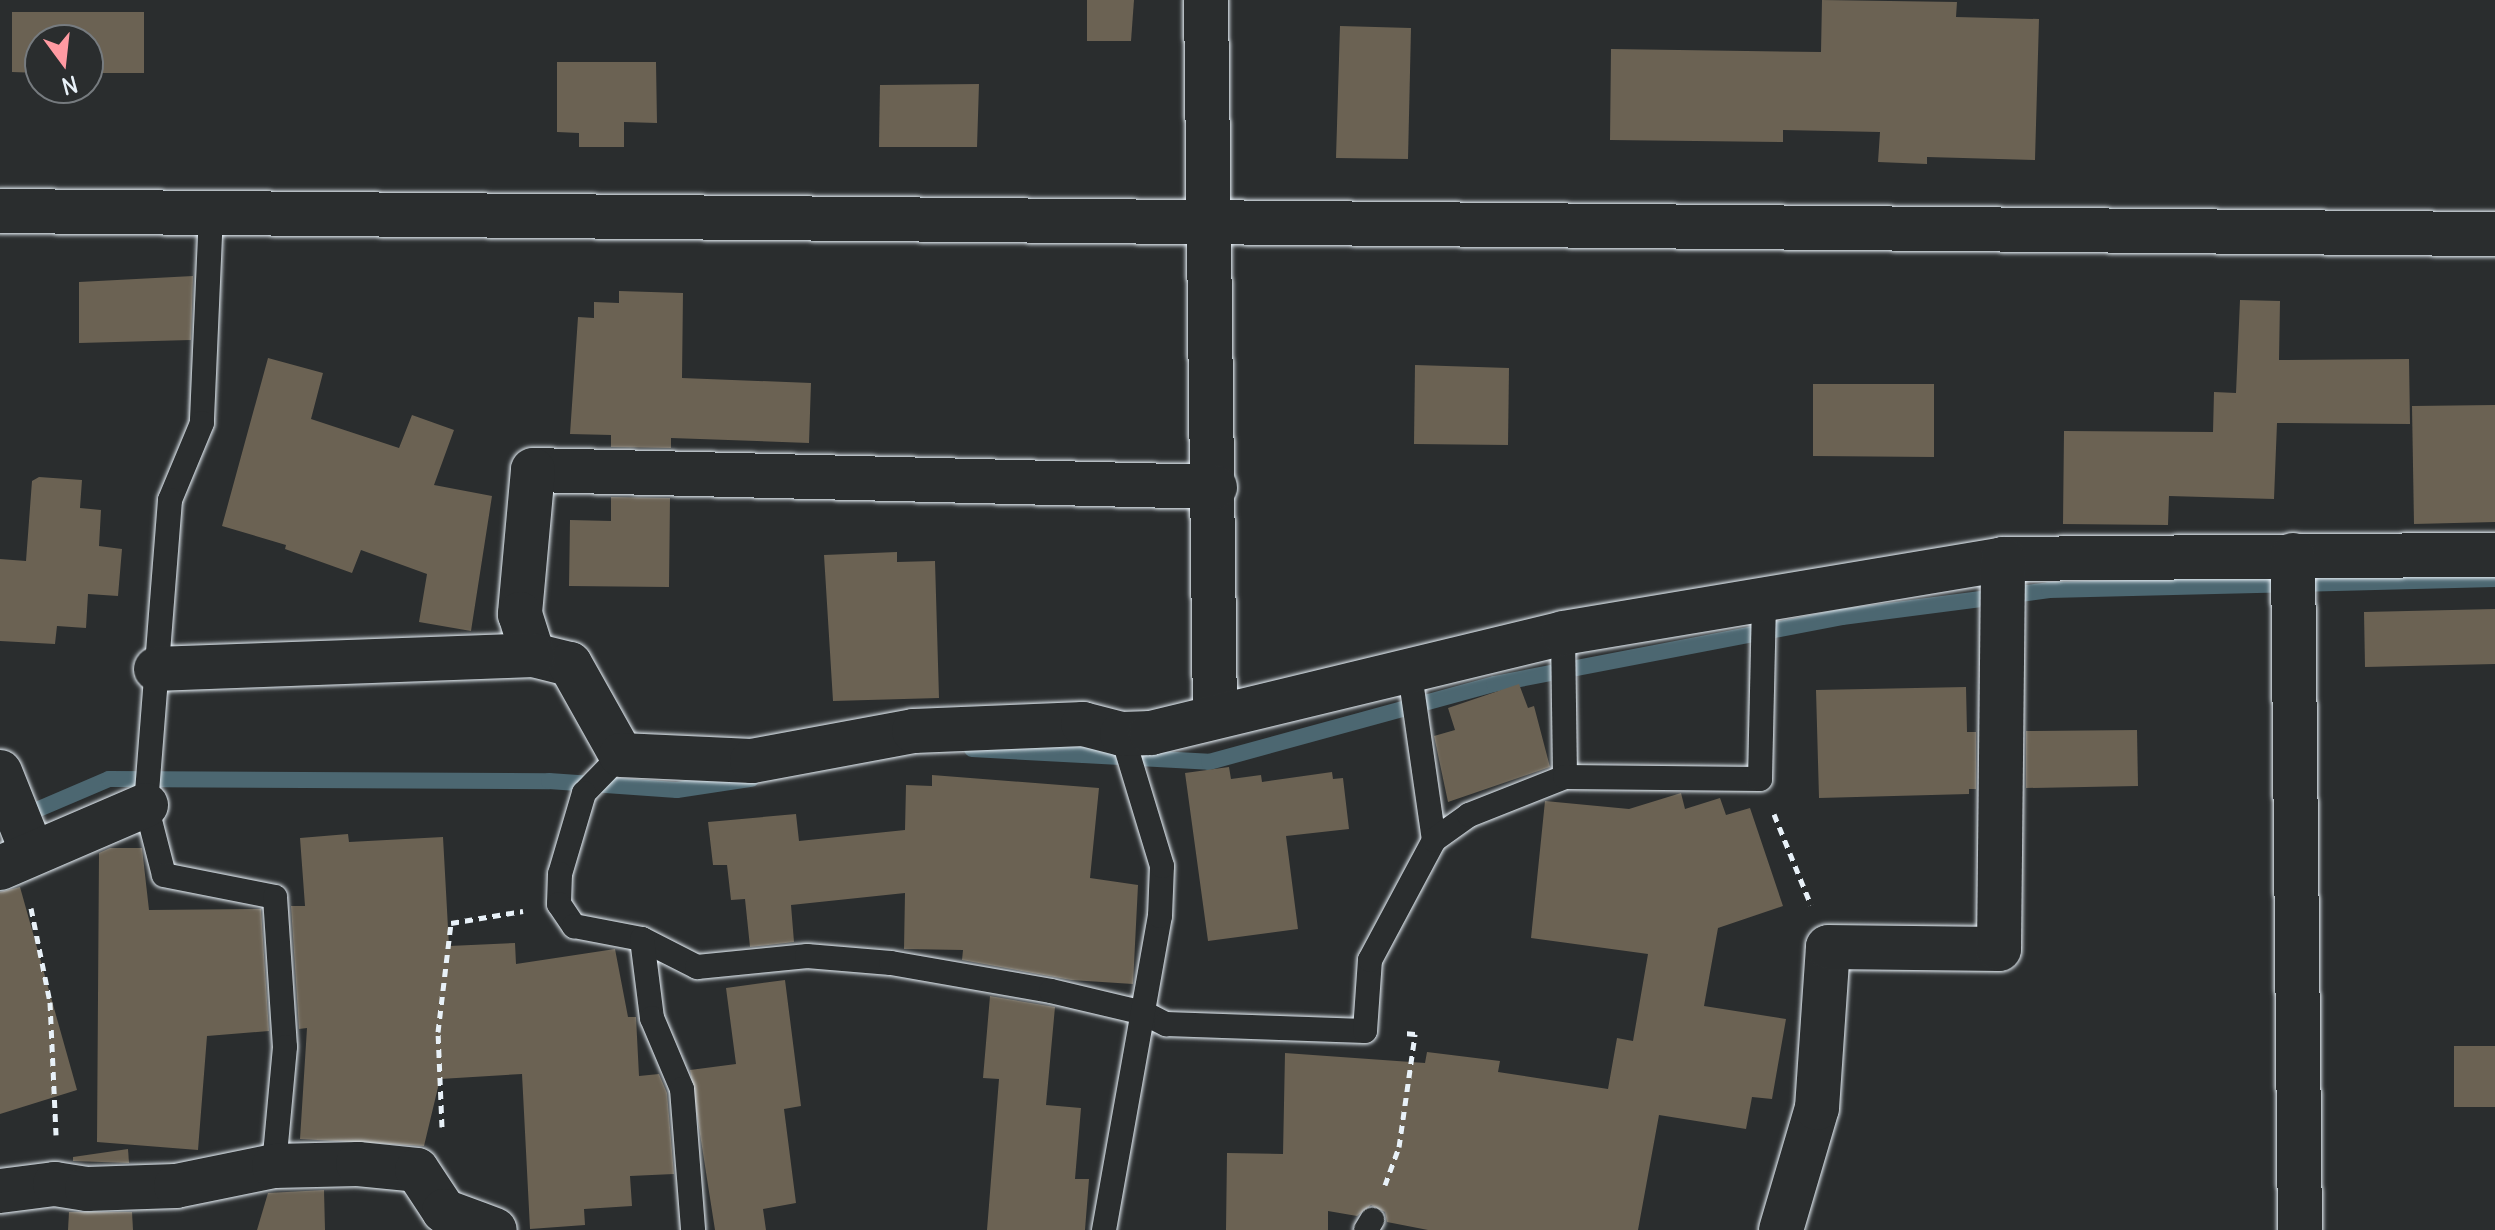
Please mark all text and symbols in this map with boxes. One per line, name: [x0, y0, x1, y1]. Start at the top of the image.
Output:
north arrow: [24, 24, 104, 104]
text: N: [59, 70, 81, 101]

